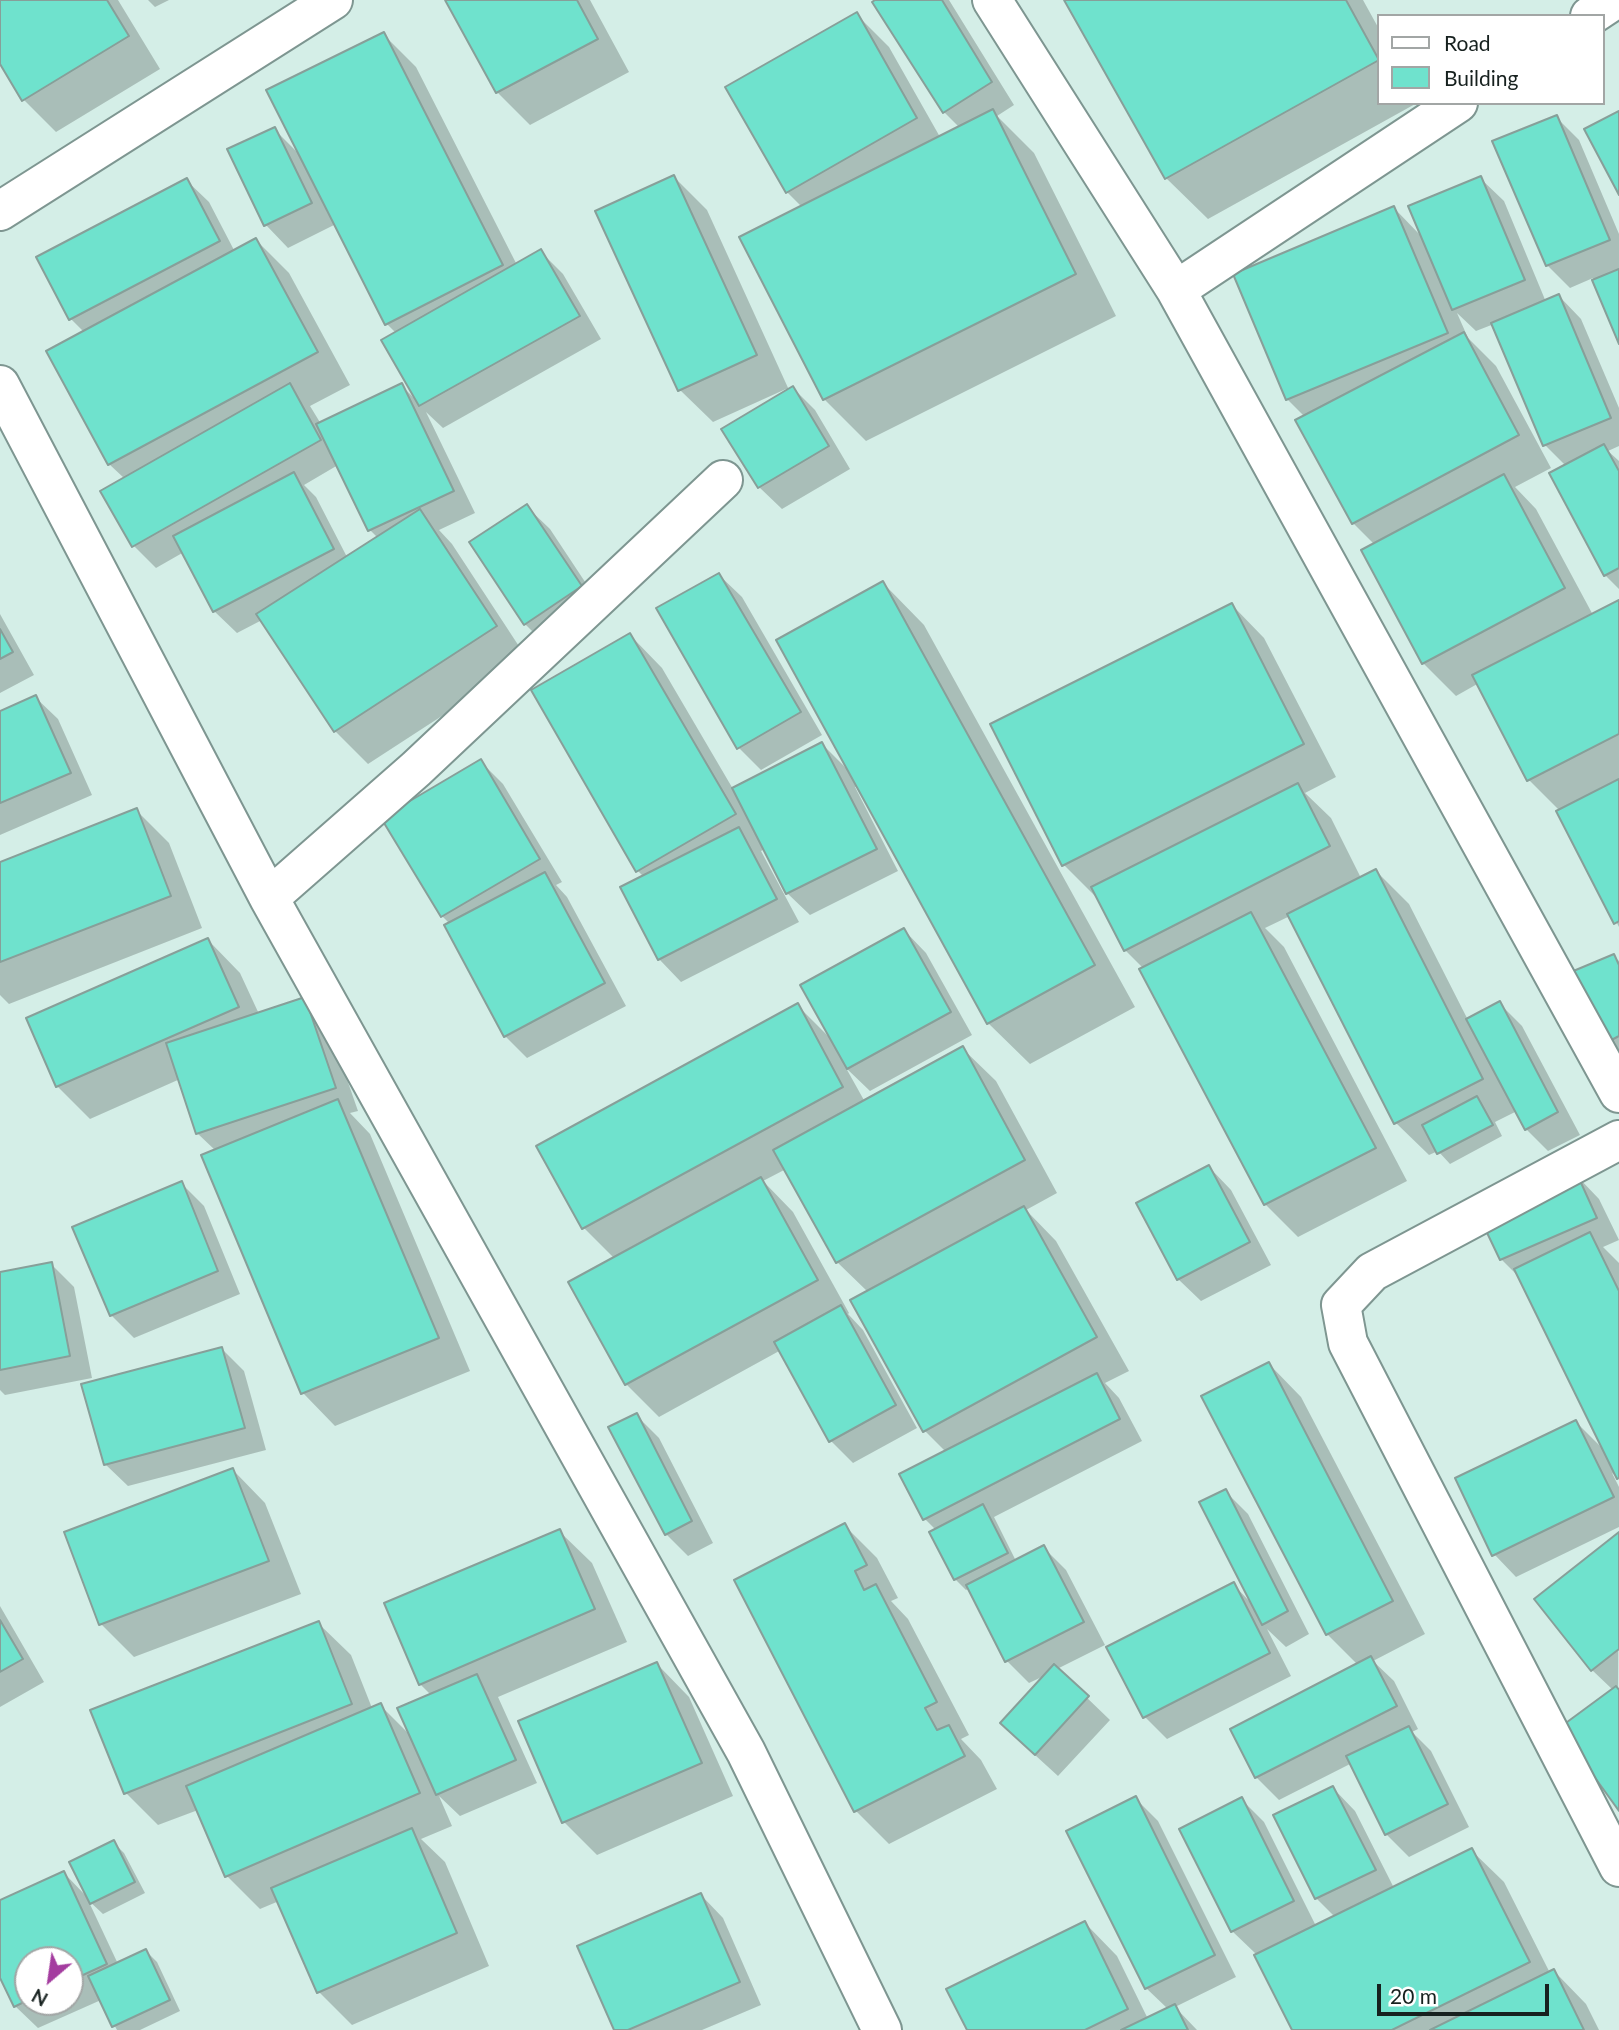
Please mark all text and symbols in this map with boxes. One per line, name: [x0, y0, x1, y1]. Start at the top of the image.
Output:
legend: [1378, 14, 1605, 105]
text: Road: [1444, 30, 1491, 55]
text: Building: [1444, 65, 1519, 90]
north arrow: [14, 1946, 84, 2016]
scale bar: [1381, 1970, 1552, 2014]
text: 20 m: [1390, 1983, 1437, 2008]
text: N: [28, 1984, 52, 2012]

